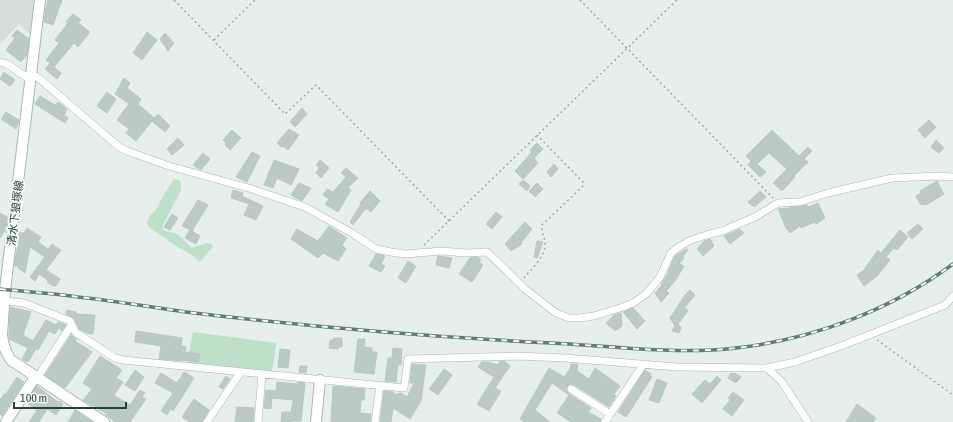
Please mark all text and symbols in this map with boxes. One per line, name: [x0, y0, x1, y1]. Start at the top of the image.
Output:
street label: 清水下狼塚線: [5, 180, 25, 246]
scale bar: [14, 384, 126, 410]
text: 100 m: [20, 391, 47, 405]

